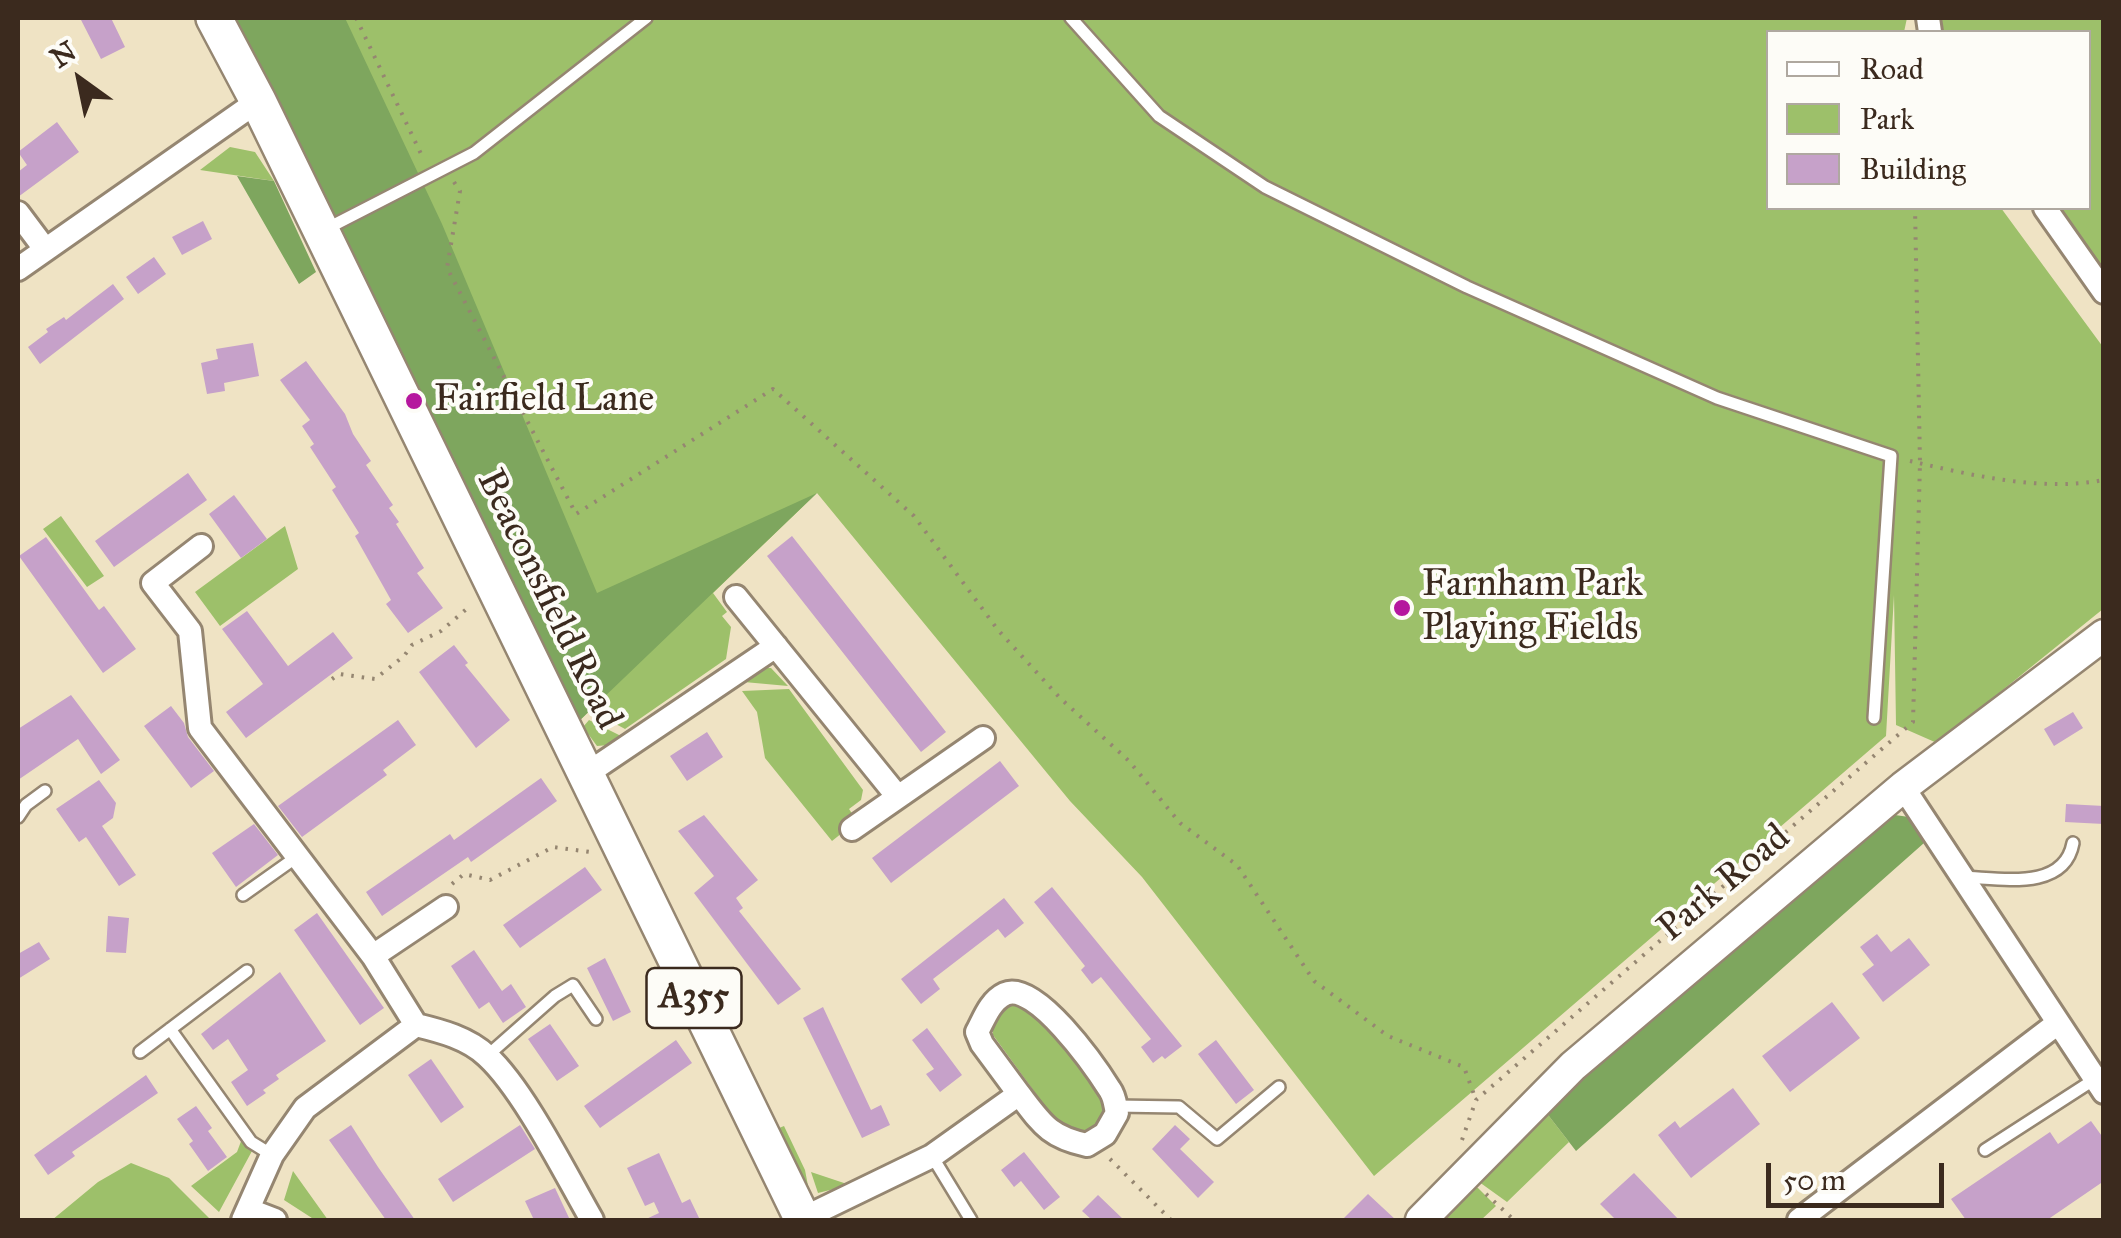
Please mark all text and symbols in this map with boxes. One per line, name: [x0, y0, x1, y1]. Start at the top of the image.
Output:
north arrow: [30, 30, 130, 130]
legend: [1766, 30, 2091, 210]
text: N: [44, 33, 83, 76]
text: Road: [1860, 51, 1924, 87]
text: Park: [1860, 101, 1914, 137]
text: Building: [1860, 151, 1966, 187]
place label: Fairfield Lane: [434, 378, 654, 424]
marker: Fairfield Lane: [403, 390, 425, 412]
street label: Beaconsfield Road: [465, 463, 631, 737]
place label: Farnham Park Playing Fields: [1422, 563, 1643, 652]
marker: Farnham Park Playing Fields: [1391, 597, 1413, 619]
street label: Park Road: [1650, 816, 1800, 952]
road number: A355: [646, 968, 742, 1028]
scale bar: [1771, 1143, 1948, 1205]
text: 50 m: [1783, 1162, 1846, 1198]

